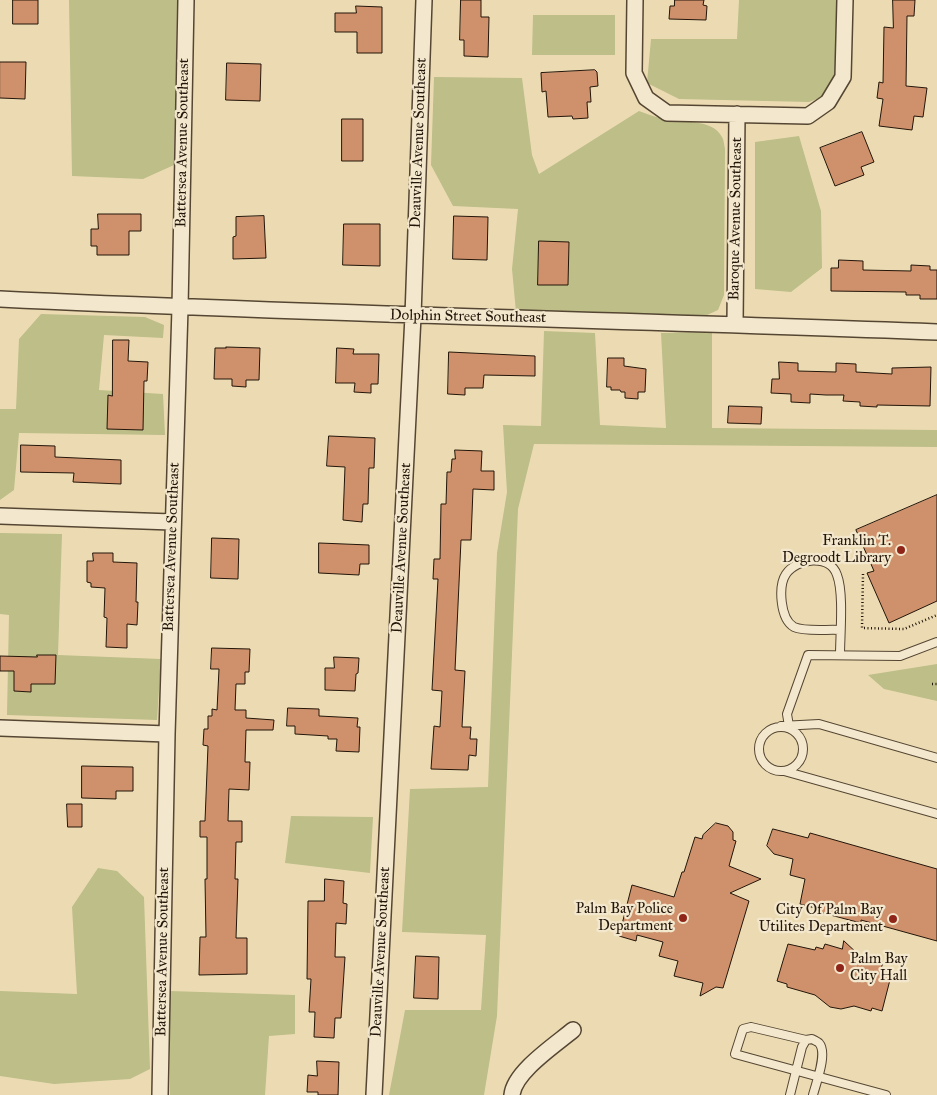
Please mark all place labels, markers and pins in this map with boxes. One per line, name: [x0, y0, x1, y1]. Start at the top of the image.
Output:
place label: Franklin T. Degroodt Library: [782, 532, 891, 567]
marker: Franklin T. Degroodt Library: [895, 544, 907, 556]
place label: Palm Bay Police Department: [576, 900, 673, 935]
place label: City Of Palm Bay Utilites Department: [759, 901, 883, 936]
marker: Palm Bay Police Department: [677, 912, 689, 924]
marker: City Of Palm Bay Utilites Department: [887, 913, 899, 925]
place label: Palm Bay City Hall: [850, 950, 908, 985]
marker: Palm Bay City Hall: [834, 962, 846, 974]

